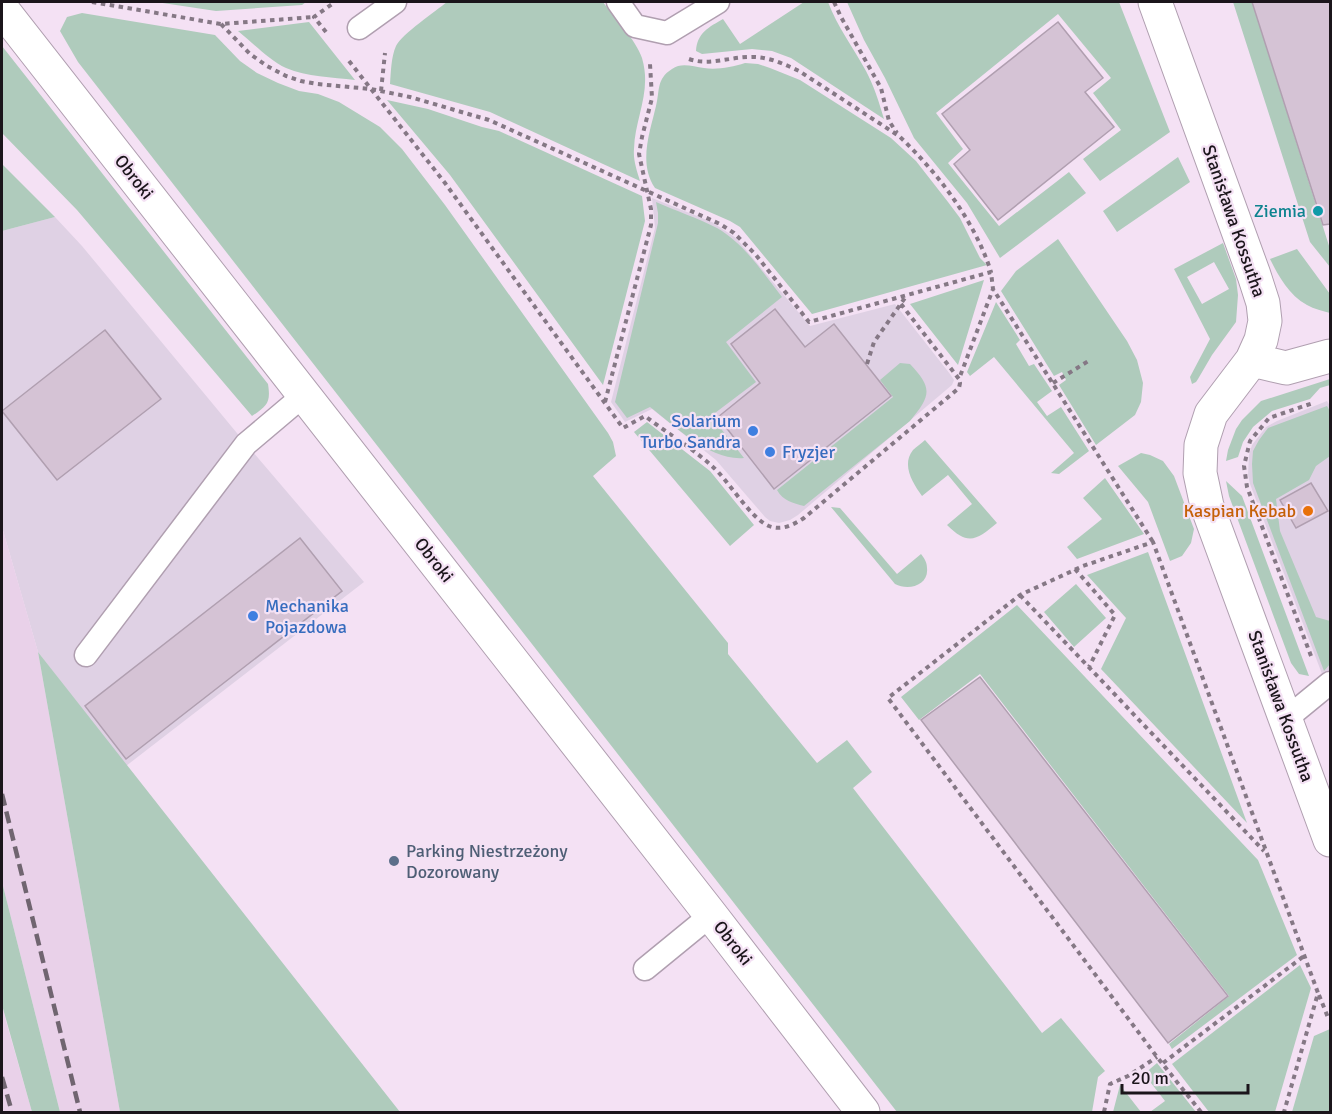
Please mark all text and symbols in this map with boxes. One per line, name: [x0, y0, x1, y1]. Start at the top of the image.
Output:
street label: Stanisława Kossutha: [1198, 142, 1270, 300]
street label: Obroki: [110, 150, 158, 204]
place label: Ziemia: [1254, 200, 1306, 222]
marker: Ziemia: [1311, 204, 1325, 218]
place label: Solarium Turbo Sandra: [640, 410, 741, 453]
marker: Solarium Turbo Sandra: [746, 424, 760, 438]
place label: Fryzjer: [782, 441, 836, 463]
marker: Fryzjer: [763, 445, 777, 459]
place label: Kaspian Kebab: [1183, 500, 1296, 522]
marker: Kaspian Kebab: [1301, 504, 1315, 518]
street label: Obroki: [410, 533, 458, 587]
place label: Mechanika Pojazdowa: [265, 595, 349, 638]
marker: Mechanika Pojazdowa: [246, 609, 260, 623]
street label: Stanisława Kossutha: [1243, 627, 1319, 785]
place label: Parking Niestrzeżony Dozorowany: [406, 840, 568, 883]
marker: Parking Niestrzeżony Dozorowany: [387, 854, 401, 868]
street label: Obroki: [709, 916, 757, 970]
scale bar: [1122, 1057, 1248, 1095]
text: 20 m: [1131, 1067, 1169, 1089]

